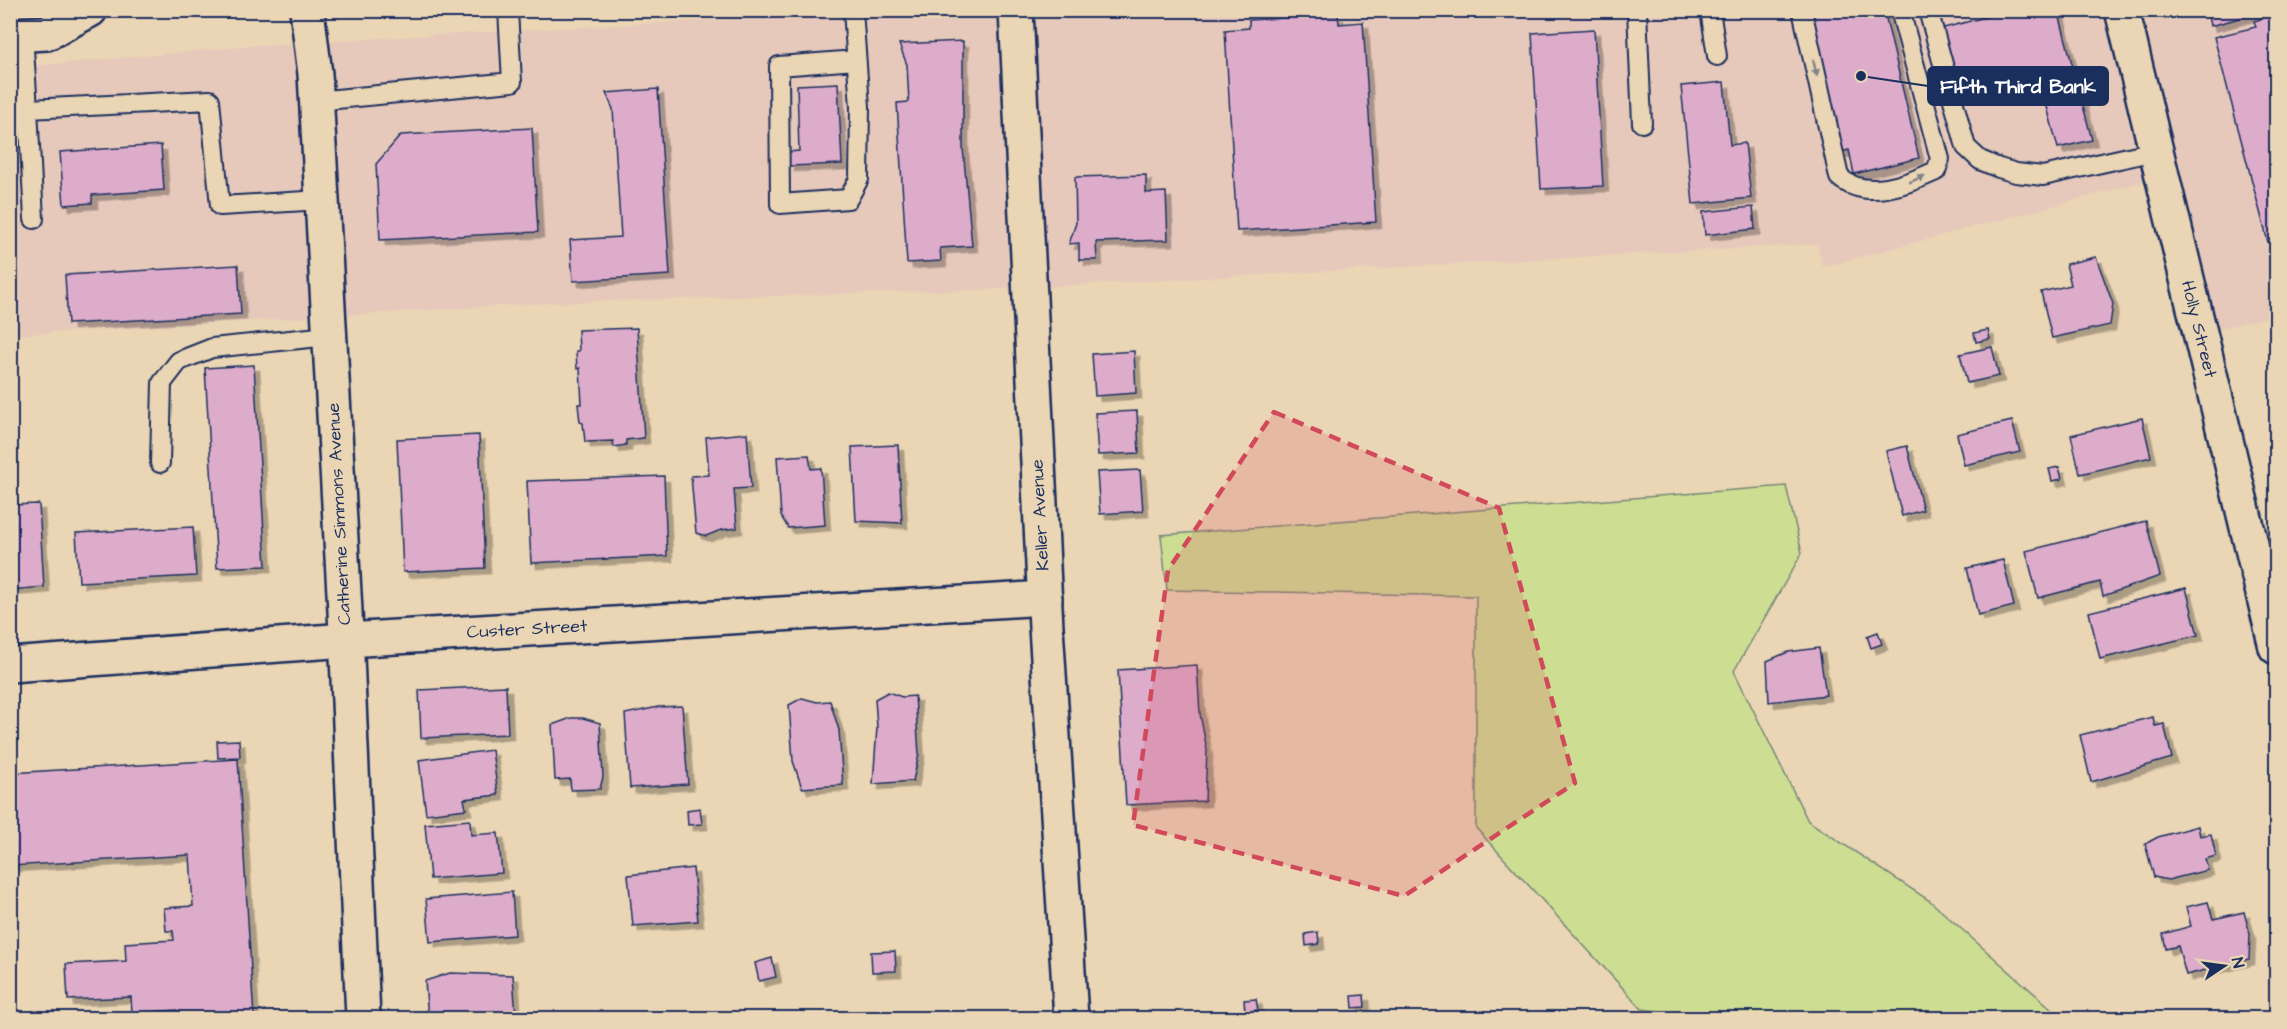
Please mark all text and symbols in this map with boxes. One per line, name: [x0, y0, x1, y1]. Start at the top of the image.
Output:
one-way arrow: [1810, 58, 1820, 77]
callout: Fifth Third Bank: [1928, 67, 2108, 105]
text: Fifth Third Bank: [1940, 73, 2097, 101]
one-way arrow: [1909, 174, 1927, 184]
street label: Holly Street: [2174, 278, 2223, 381]
street label: Catherine Simmons Avenue: [321, 402, 357, 626]
street label: Keller Avenue: [1025, 458, 1055, 571]
street label: Custer Street: [466, 613, 589, 645]
north arrow: [2194, 936, 2254, 996]
text: N: [2226, 955, 2249, 970]

